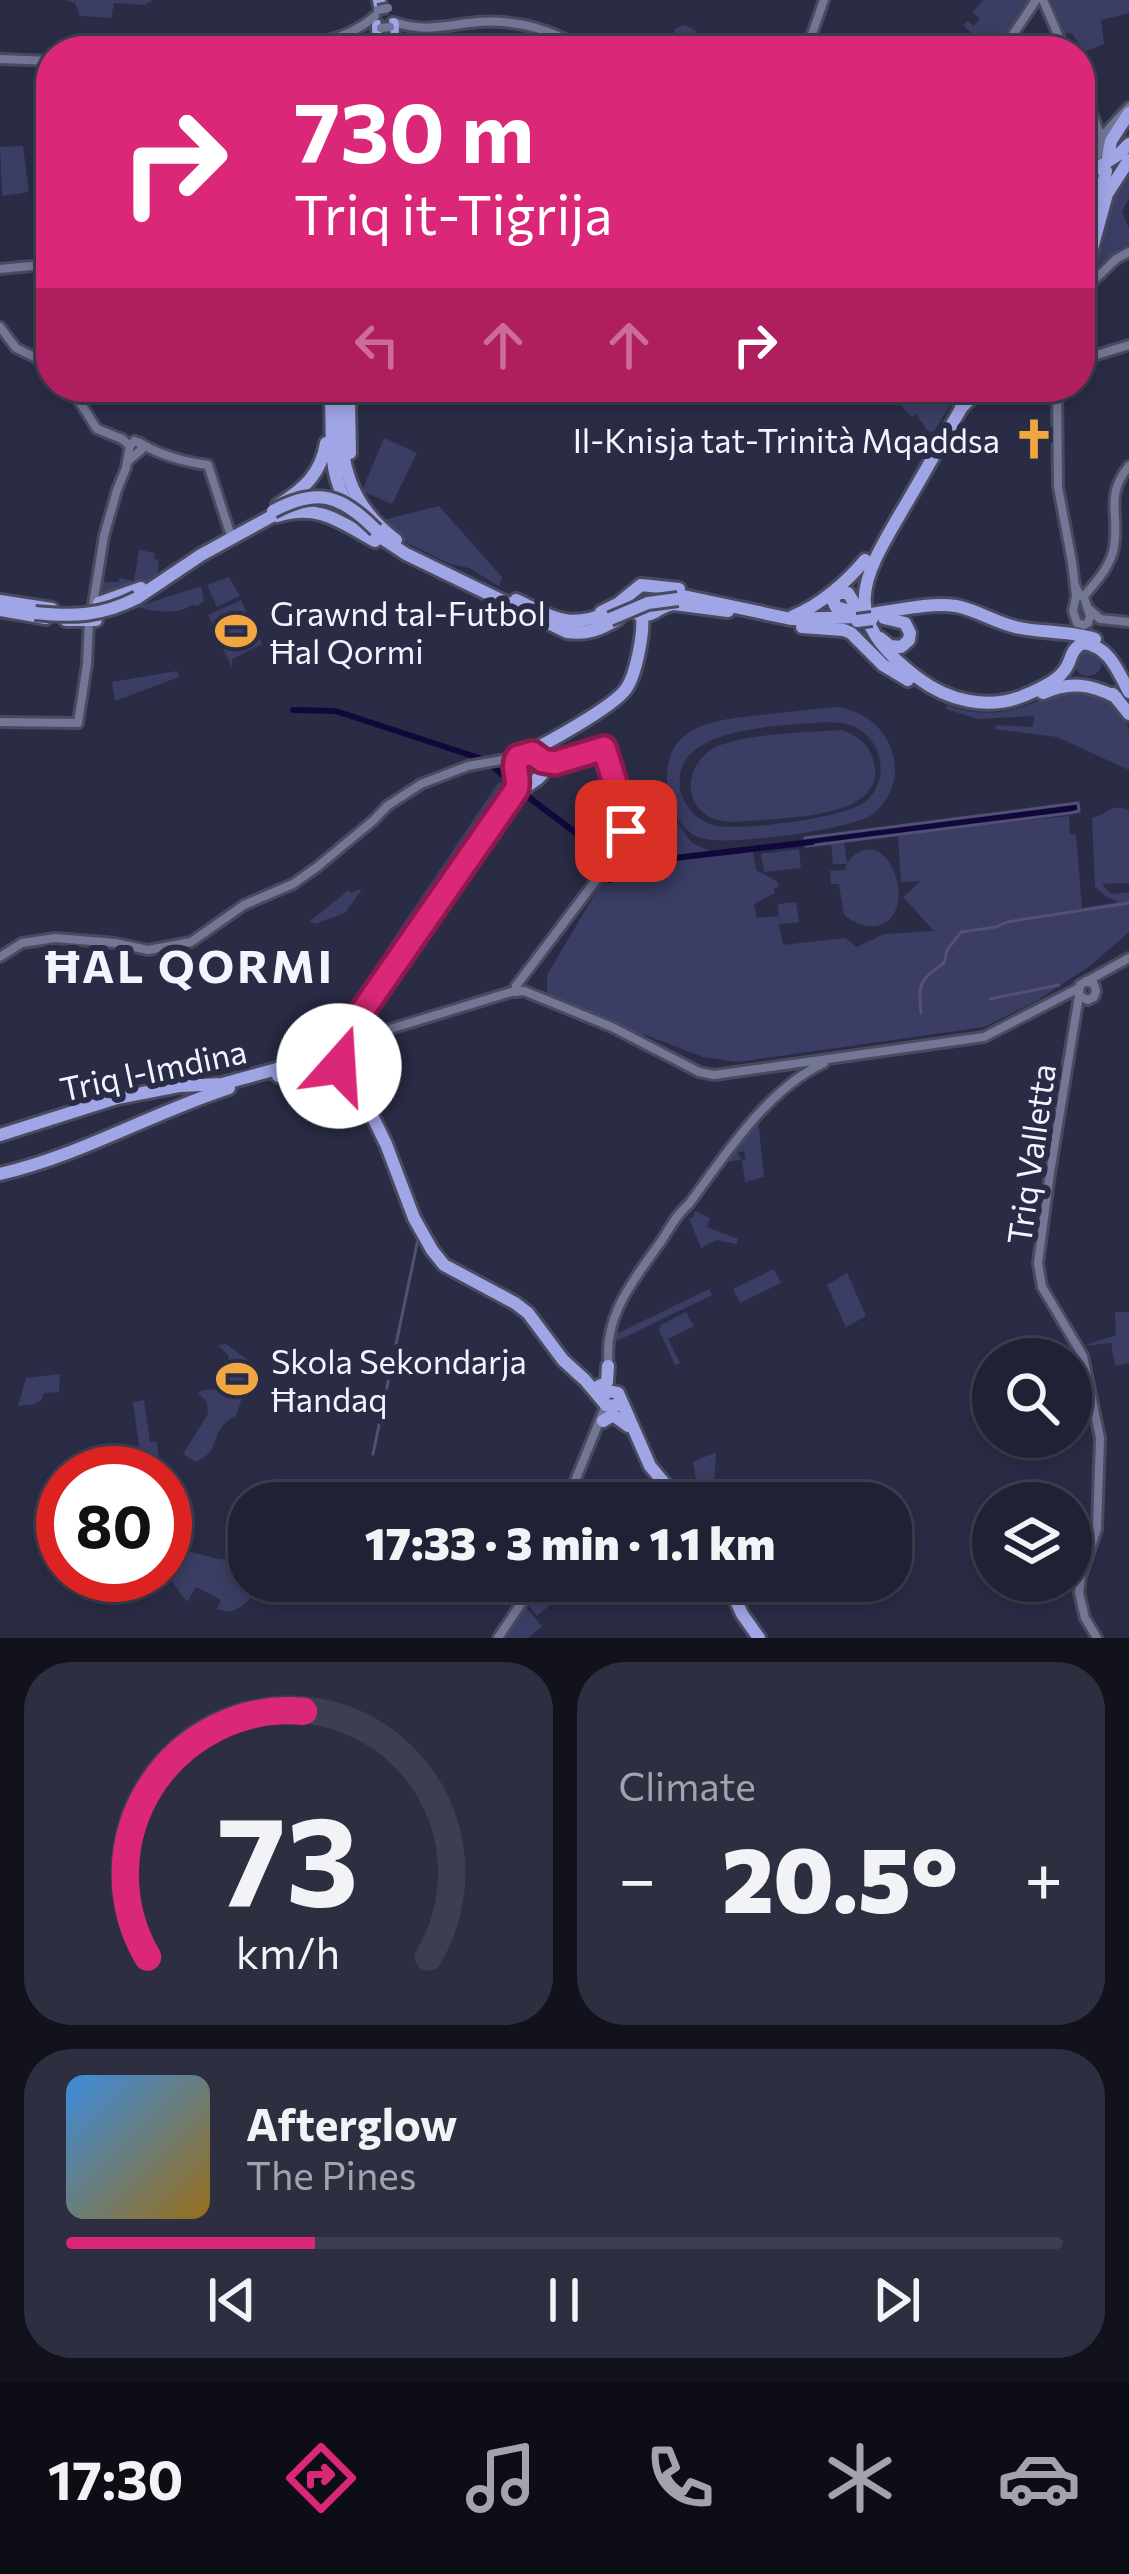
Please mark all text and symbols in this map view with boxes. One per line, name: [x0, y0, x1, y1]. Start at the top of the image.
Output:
text: 730 m: [294, 78, 534, 180]
icon: right: [96, 84, 252, 240]
text: Triq it-Tiġrija: [294, 180, 612, 246]
icon: left: [344, 312, 410, 378]
icon: ahead: [470, 312, 536, 378]
icon: ahead: [596, 312, 662, 378]
icon: right: [722, 312, 788, 378]
church icon: Il-Knisja tat-Trinità Mqaddsa: [1011, 416, 1057, 462]
place label: Il-Knisja tat-Trinità Mqaddsa: [573, 419, 1000, 460]
place label: Grawnd tal-Futbol Ħal Qormi: [270, 592, 546, 671]
sports icon: Grawnd tal-Futbol Ħal Qormi: [213, 608, 259, 654]
pin: [575, 780, 677, 882]
icon: arrive: [593, 798, 659, 864]
district label: ĦAL QORMI: [44, 937, 335, 992]
position arrow: [276, 1003, 402, 1129]
street label: Triq l-Imdina: [56, 1029, 250, 1109]
street label: Triq Valletta: [997, 1061, 1063, 1247]
map controls: [972, 1338, 1092, 1602]
button: search: [972, 1338, 1092, 1458]
place label: Skola Sekondarja Ħandaq: [271, 1340, 527, 1419]
sports icon: Skola Sekondarja Ħandaq: [214, 1356, 260, 1402]
speed limit sign: 80: [36, 1446, 192, 1602]
button: layers: [972, 1482, 1092, 1602]
text: 17:33 · 3 min · 1.1 km: [365, 1514, 775, 1569]
text: Climate: [619, 1761, 756, 1809]
text: 73: [218, 1779, 359, 1932]
text: 20.5°: [722, 1821, 958, 1932]
text: −: [619, 1836, 656, 1917]
text: +: [1024, 1836, 1063, 1917]
text: km/h: [236, 1924, 340, 1977]
text: Afterglow: [246, 2095, 457, 2150]
text: The Pines: [246, 2150, 417, 2198]
icon: previous: [199, 2267, 265, 2333]
icon: pause: [531, 2267, 597, 2333]
icon: next: [864, 2267, 930, 2333]
icon: directions: [279, 2436, 363, 2520]
icon: music: [459, 2436, 543, 2520]
icon: phone: [638, 2436, 722, 2520]
icon: climate: [818, 2436, 902, 2520]
icon: car: [997, 2436, 1081, 2520]
text: 17:30: [48, 2445, 184, 2511]

